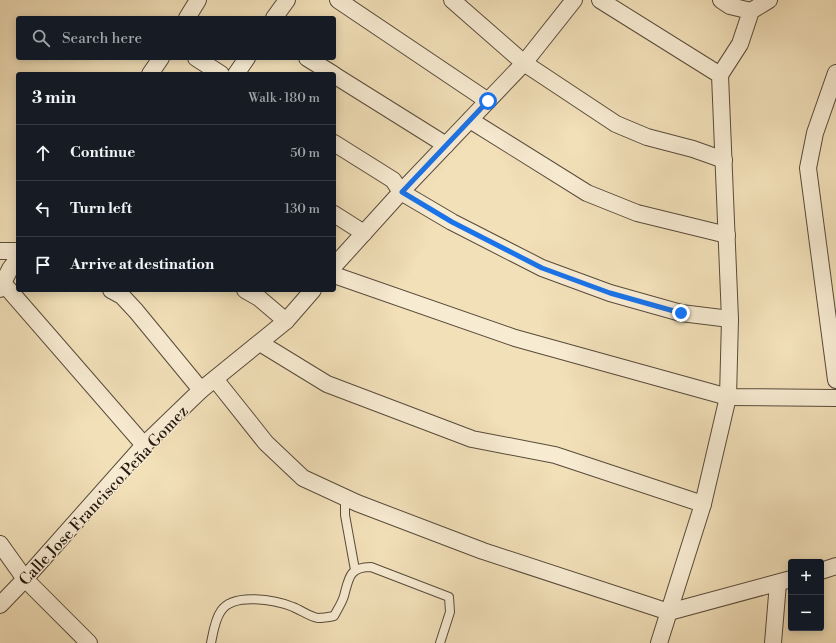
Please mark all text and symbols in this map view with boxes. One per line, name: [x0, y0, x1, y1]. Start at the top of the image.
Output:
search box: [16, 16, 336, 60]
icon: search: [30, 27, 52, 49]
text: Search here: [62, 29, 142, 48]
text: 3 min: [32, 87, 76, 109]
text: Walk · 180 m: [248, 90, 320, 106]
route start: [479, 92, 497, 110]
icon: ahead: [32, 142, 54, 164]
text: Continue: [70, 143, 135, 162]
text: 50 m: [290, 145, 320, 161]
icon: left: [32, 198, 54, 220]
text: Turn left: [70, 199, 132, 218]
text: 130 m: [285, 201, 320, 217]
icon: arrive: [32, 254, 54, 276]
text: Arrive at destination: [70, 255, 214, 274]
route end: [672, 304, 690, 322]
street label: Calle Jose Francisco Peña Gomez: [15, 401, 193, 590]
map controls: [788, 559, 824, 631]
button: +: [788, 559, 824, 595]
button: −: [788, 595, 824, 631]

